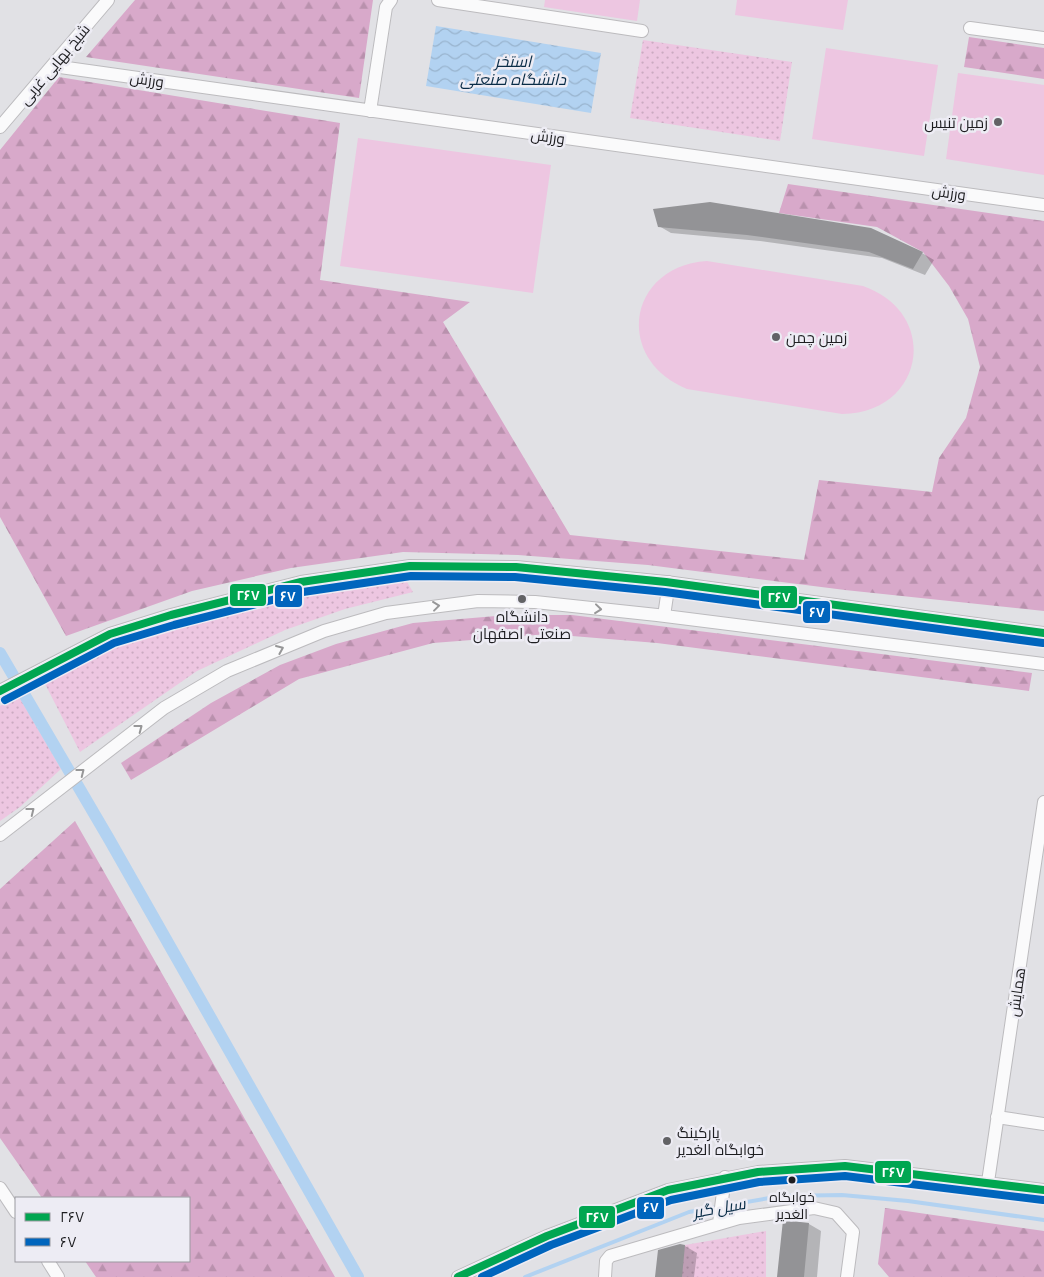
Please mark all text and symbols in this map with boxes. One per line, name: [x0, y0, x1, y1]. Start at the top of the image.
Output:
street label: شیخ بهایی غربی: [15, 20, 95, 110]
water label: استخر دانشگاه صنعتی: [460, 51, 567, 89]
street label: ورزش: [129, 68, 165, 92]
place label: زمین تنیس: [924, 113, 988, 133]
marker: زمین تنیس: [992, 116, 1004, 128]
street label: ورزش: [530, 125, 566, 149]
street label: ورزش: [931, 181, 967, 205]
place label: زمین چمن: [786, 328, 847, 348]
marker: زمین چمن: [770, 331, 782, 343]
line badge: ۲۶۷: [229, 583, 267, 607]
line badge: ۶۷: [274, 584, 303, 608]
line badge: ۲۶۷: [760, 585, 798, 609]
text: ۲۶۷: [236, 586, 260, 603]
text: ۶۷: [280, 587, 296, 604]
text: ۲۶۷: [767, 588, 791, 605]
marker: دانشگاه صنعتی اصفهان: [516, 593, 528, 605]
line badge: ۶۷: [802, 600, 831, 624]
one-way arrow: [432, 601, 440, 612]
one-way arrow: [594, 603, 602, 614]
text: ۶۷: [809, 603, 825, 620]
place label: دانشگاه صنعتی اصفهان: [473, 607, 571, 644]
one-way arrow: [275, 645, 284, 656]
one-way arrow: [133, 725, 143, 734]
one-way arrow: [75, 769, 85, 778]
one-way arrow: [25, 808, 34, 816]
street label: همایش: [1004, 966, 1030, 1018]
place label: پارکینگ خوابگاه الغدیر: [676, 1123, 764, 1159]
marker: پارکینگ خوابگاه الغدیر: [661, 1135, 673, 1147]
line badge: ۲۶۷: [874, 1160, 912, 1184]
text: ۲۶۷: [881, 1163, 905, 1180]
marker: خوابگاه الغدیر: [787, 1175, 797, 1185]
place label: خوابگاه الغدیر: [769, 1188, 815, 1222]
water label: سیل گیر: [689, 1193, 748, 1222]
line badge: ۶۷: [636, 1196, 665, 1220]
legend: [15, 1197, 190, 1262]
text: ۶۷: [643, 1198, 659, 1215]
line badge: ۲۶۷: [578, 1205, 616, 1229]
text: ۲۶۷: [60, 1207, 84, 1225]
text: ۲۶۷: [585, 1208, 609, 1225]
text: ۶۷: [60, 1232, 77, 1250]

